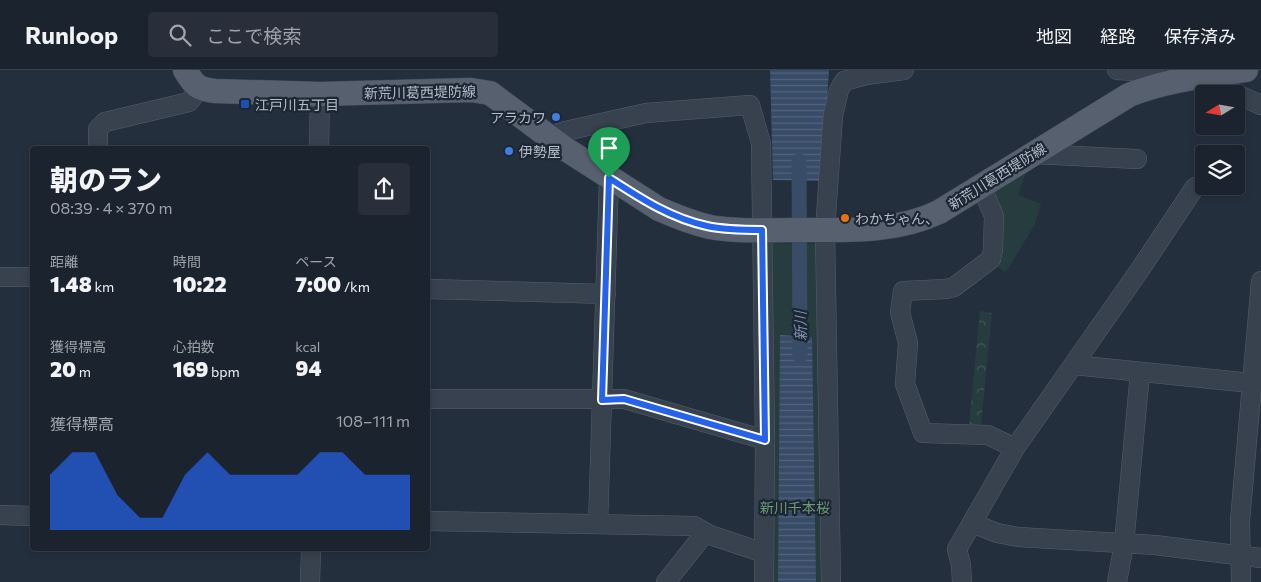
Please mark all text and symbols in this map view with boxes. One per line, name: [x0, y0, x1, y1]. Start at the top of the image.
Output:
search box: [148, 12, 498, 57]
text: Runloop: [25, 20, 118, 49]
icon: search: [166, 21, 194, 49]
text: ここで検索: [206, 24, 301, 47]
text: 地図: [1036, 25, 1072, 47]
text: 経路: [1100, 25, 1136, 47]
text: 保存済み: [1164, 25, 1236, 47]
street label: 新荒川葛西堤防線: [364, 83, 476, 101]
north arrow: [1195, 85, 1245, 135]
map controls: [1195, 85, 1245, 195]
place label: 江戸川五丁目: [255, 96, 339, 113]
marker: 江戸川五丁目: [239, 98, 251, 110]
place label: アラカワ: [490, 109, 546, 126]
marker: アラカワ: [550, 111, 562, 123]
pin: [588, 127, 630, 178]
icon: arrive: [595, 134, 623, 162]
street label: 新荒川葛西堤防線: [945, 139, 1049, 213]
place label: 伊勢屋: [519, 143, 561, 160]
marker: 伊勢屋: [503, 145, 515, 157]
button: layers: [1195, 145, 1245, 195]
text: 朝のラン: [50, 162, 162, 196]
button: share: [358, 163, 410, 215]
text: 08:39 · 4 × 370 m: [50, 198, 172, 217]
place label: わかちゃん、: [855, 210, 939, 227]
marker: わかちゃん、: [839, 212, 851, 224]
text: 距離: [50, 253, 78, 270]
text: 時間: [173, 253, 201, 270]
text: ペース: [295, 253, 337, 270]
text: 1.48: [50, 271, 92, 296]
text: 10:22: [173, 271, 227, 296]
text: 7:00: [295, 271, 341, 296]
text: km: [92, 278, 114, 295]
text: /km: [341, 278, 370, 295]
water label: 新川: [791, 309, 809, 341]
text: 獲得標高: [50, 338, 106, 355]
text: 心拍数: [173, 338, 215, 355]
text: kcal: [295, 338, 320, 355]
text: 94: [295, 355, 321, 380]
text: 20: [50, 356, 76, 381]
text: 169: [173, 356, 208, 381]
text: m: [76, 363, 91, 380]
text: bpm: [208, 363, 240, 380]
text: 108–111 m: [336, 411, 410, 430]
text: 獲得標高: [50, 414, 114, 433]
park label: 新川千本桜: [760, 499, 830, 516]

